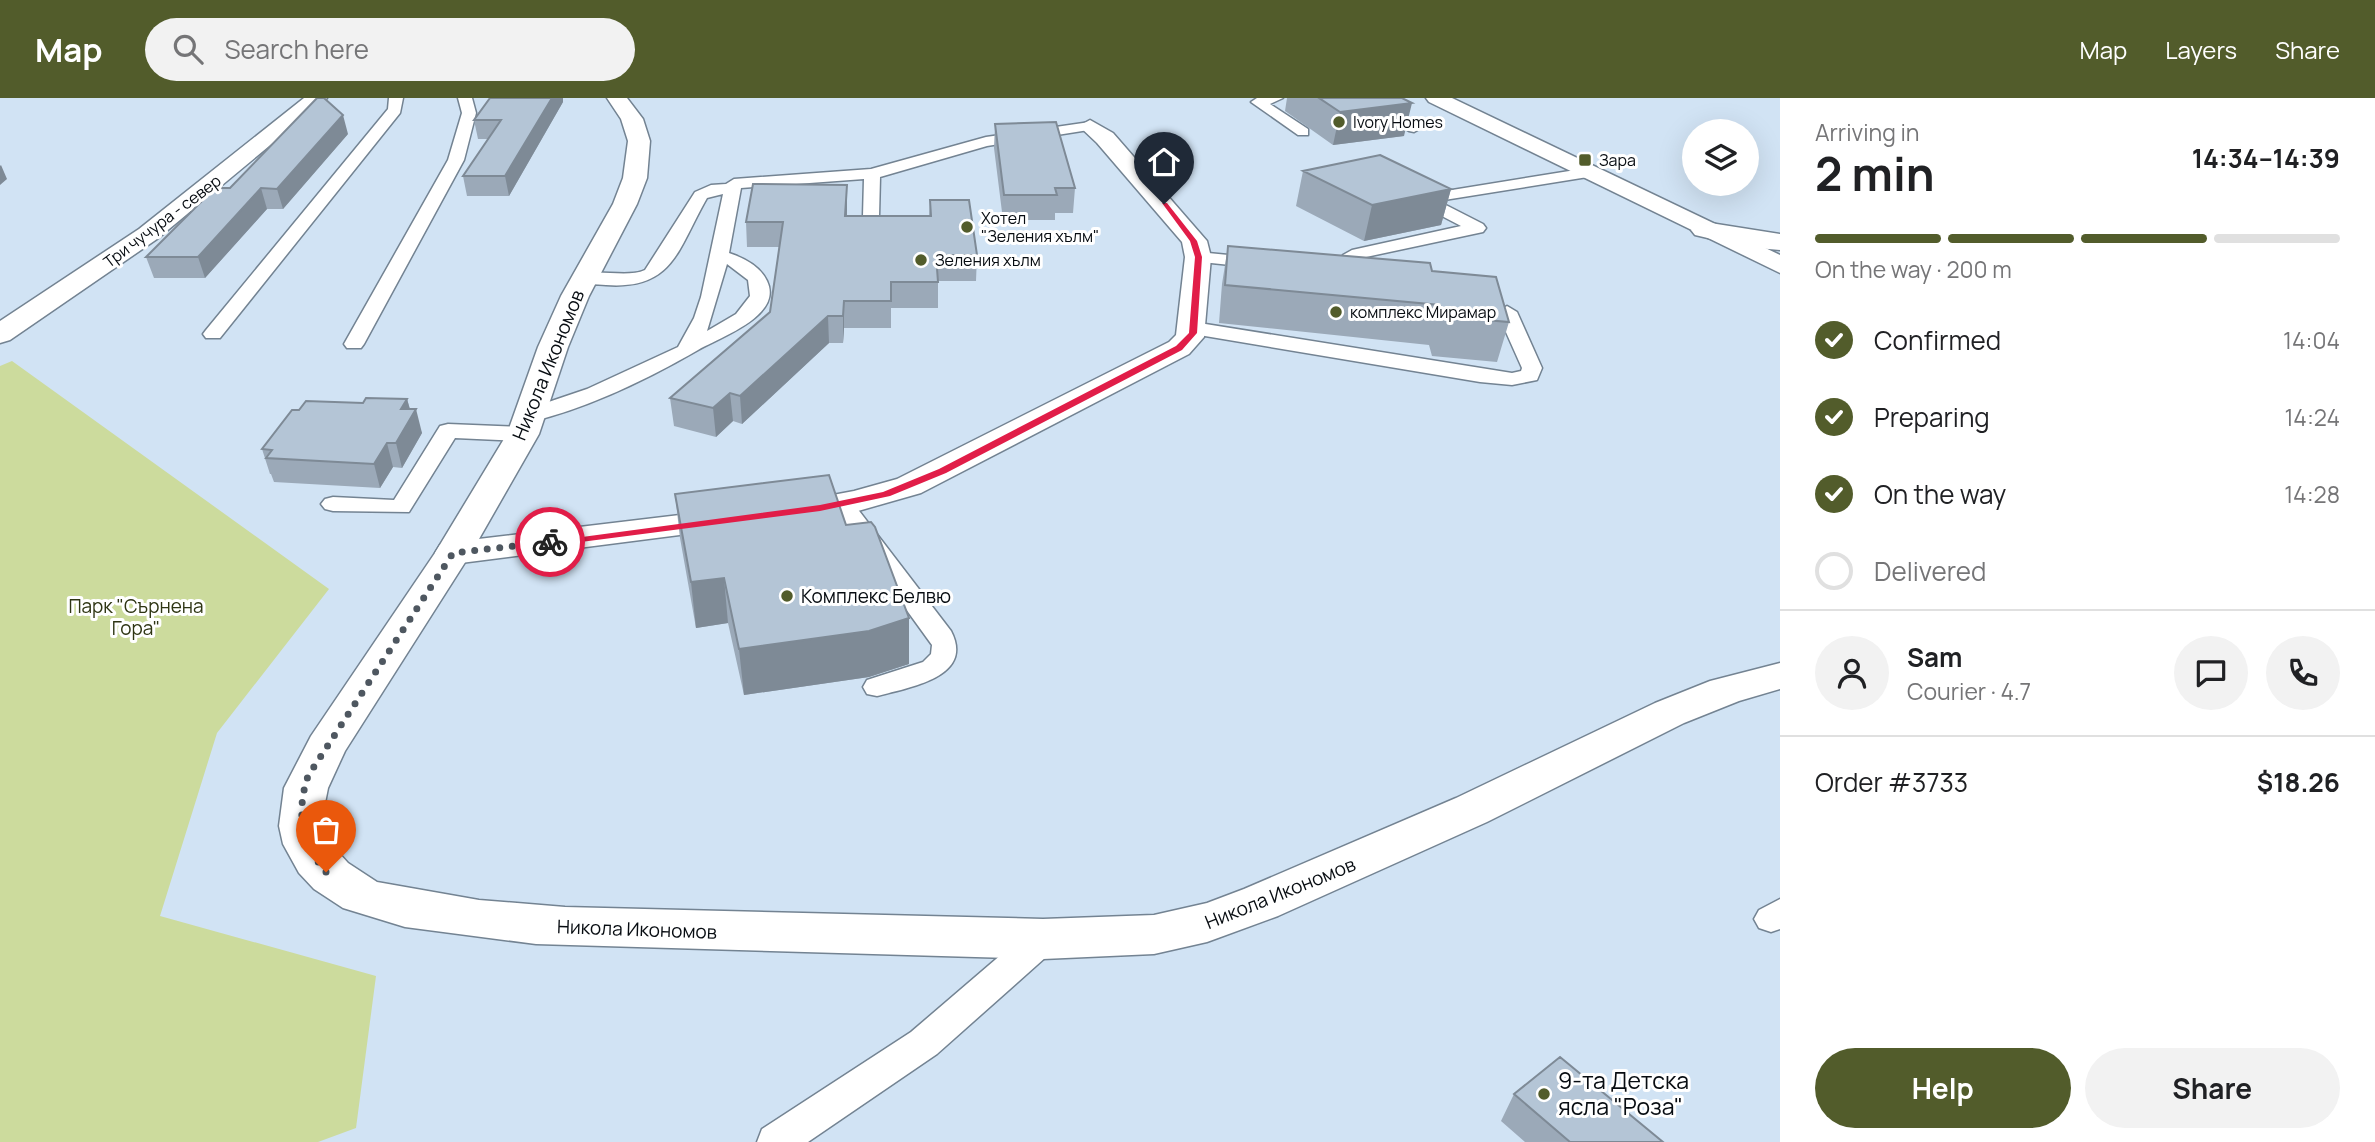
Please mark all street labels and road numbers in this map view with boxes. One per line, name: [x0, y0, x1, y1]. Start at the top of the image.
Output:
street label: Три чучура - север: [99, 170, 225, 272]
street label: Никола Икономов: [506, 286, 590, 444]
street label: Никола Икономов: [1201, 851, 1359, 935]
street label: Никола Икономов: [557, 913, 717, 945]

